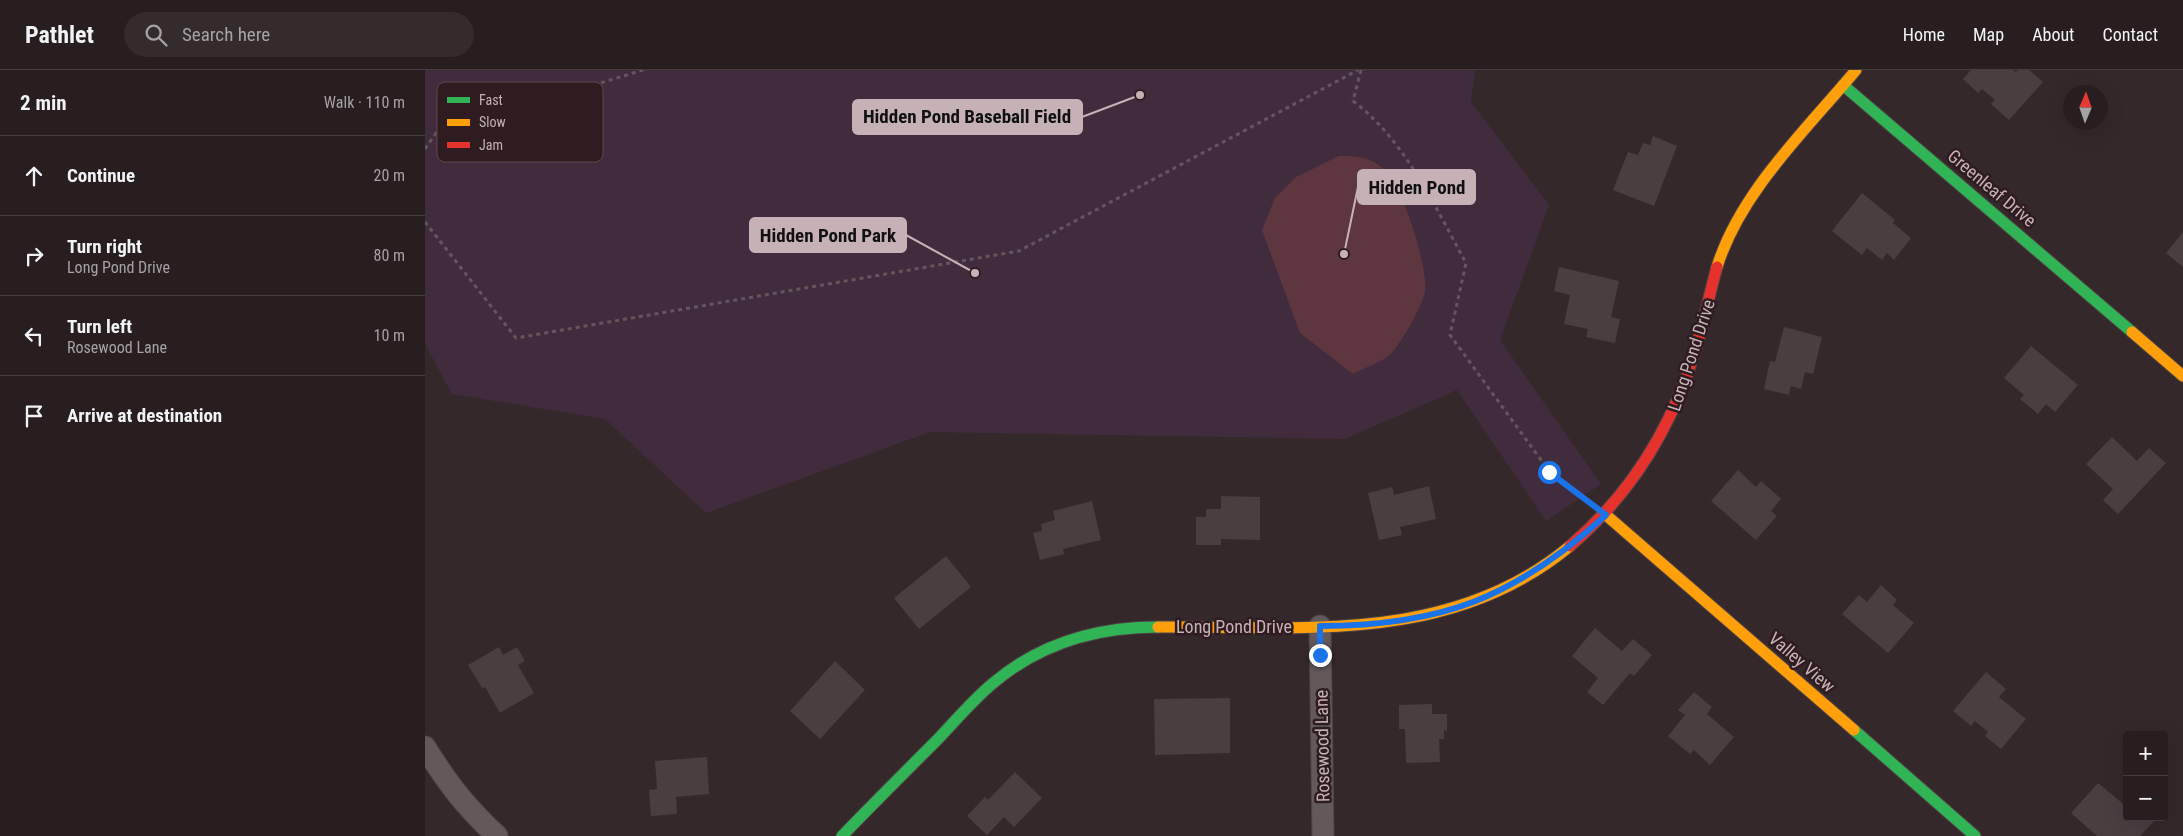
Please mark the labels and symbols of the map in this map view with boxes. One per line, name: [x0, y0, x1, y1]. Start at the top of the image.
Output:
legend: [437, 82, 603, 162]
north arrow: [2063, 85, 2108, 130]
text: Fast: [479, 92, 503, 108]
callout: Hidden Pond Baseball Field: [853, 100, 1082, 134]
text: Hidden Pond Baseball Field: [863, 105, 1071, 128]
text: Slow: [479, 114, 506, 130]
text: Jam: [479, 137, 503, 153]
street label: Greenleaf Drive: [1944, 145, 2040, 231]
callout: Hidden Pond: [1358, 170, 1475, 204]
text: Hidden Pond: [1368, 176, 1466, 199]
callout: Hidden Pond Park: [750, 218, 906, 252]
text: Hidden Pond Park: [760, 224, 897, 247]
street label: Long Pond Drive: [1663, 297, 1719, 413]
route start: [1538, 461, 1561, 484]
street label: Long Pond Drive: [1176, 616, 1292, 637]
street label: Valley View: [1765, 628, 1840, 697]
route end: [1309, 644, 1332, 667]
street label: Rosewood Lane: [1311, 690, 1333, 802]

